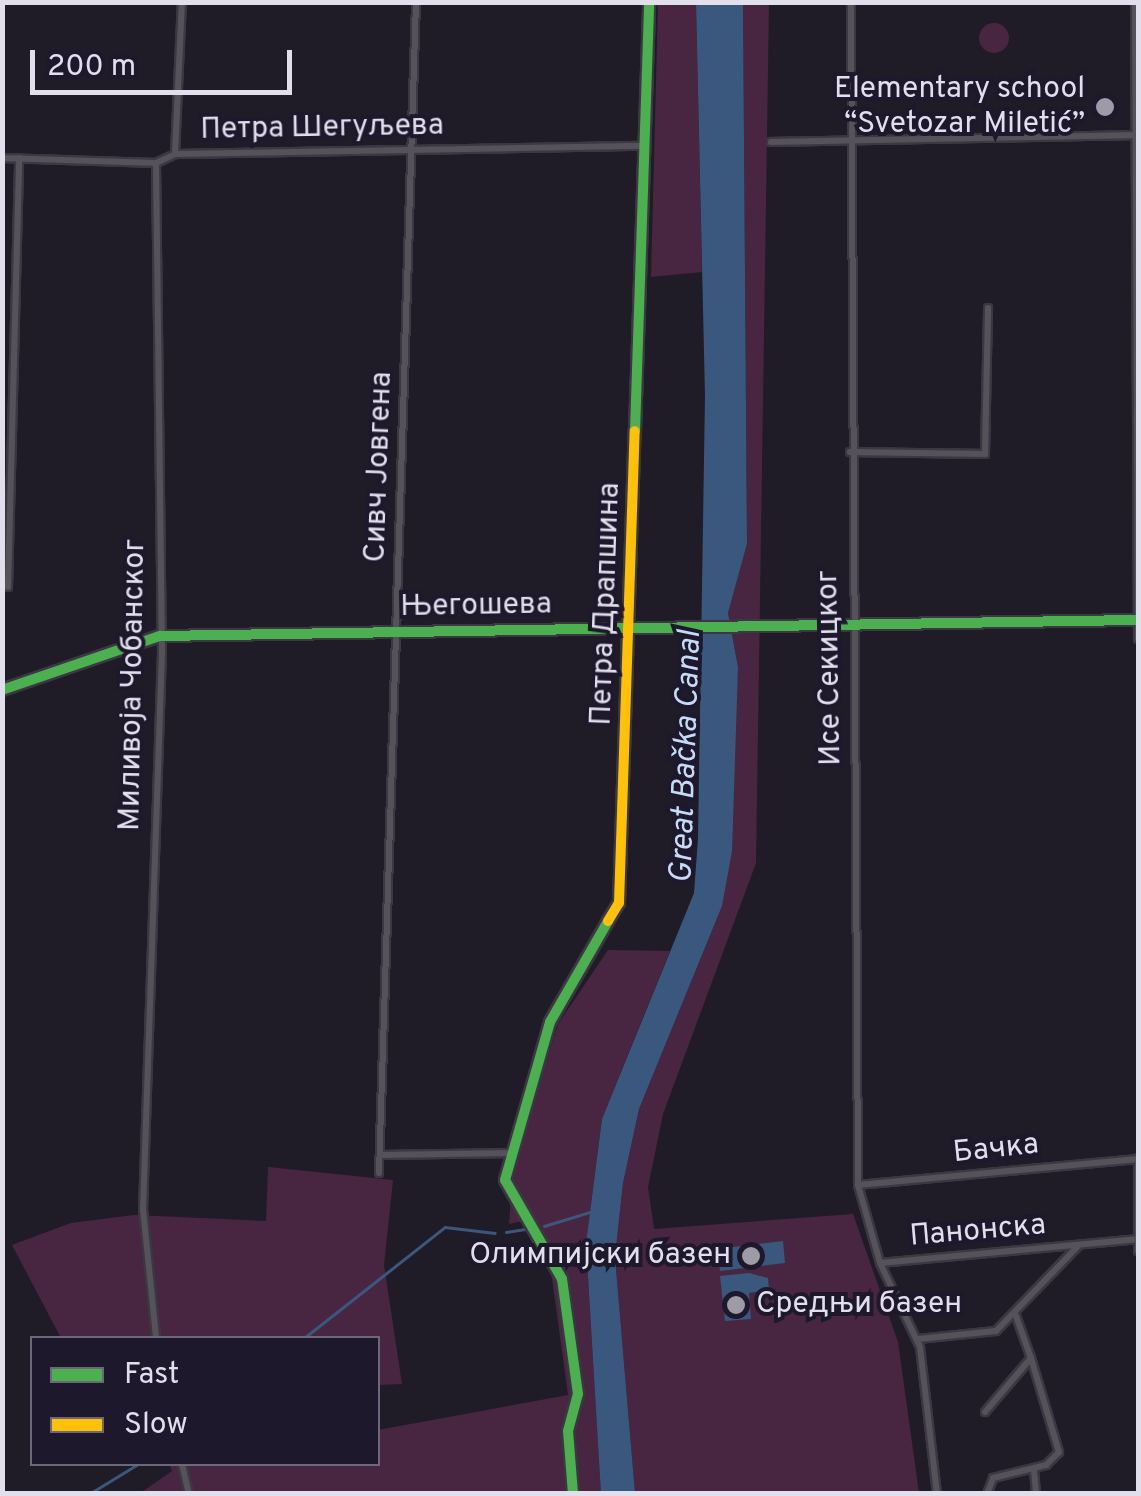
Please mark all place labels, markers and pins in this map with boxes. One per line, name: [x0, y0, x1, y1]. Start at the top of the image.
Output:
place label: Elementary school “Svetozar Miletić”: [834, 72, 1085, 142]
marker: Elementary school “Svetozar Miletić”: [1094, 96, 1116, 118]
place label: Олимпијски базен: [469, 1238, 731, 1274]
marker: Олимпијски базен: [740, 1245, 762, 1267]
place label: Средњи базен: [756, 1287, 962, 1323]
marker: Средњи базен: [725, 1294, 747, 1316]

